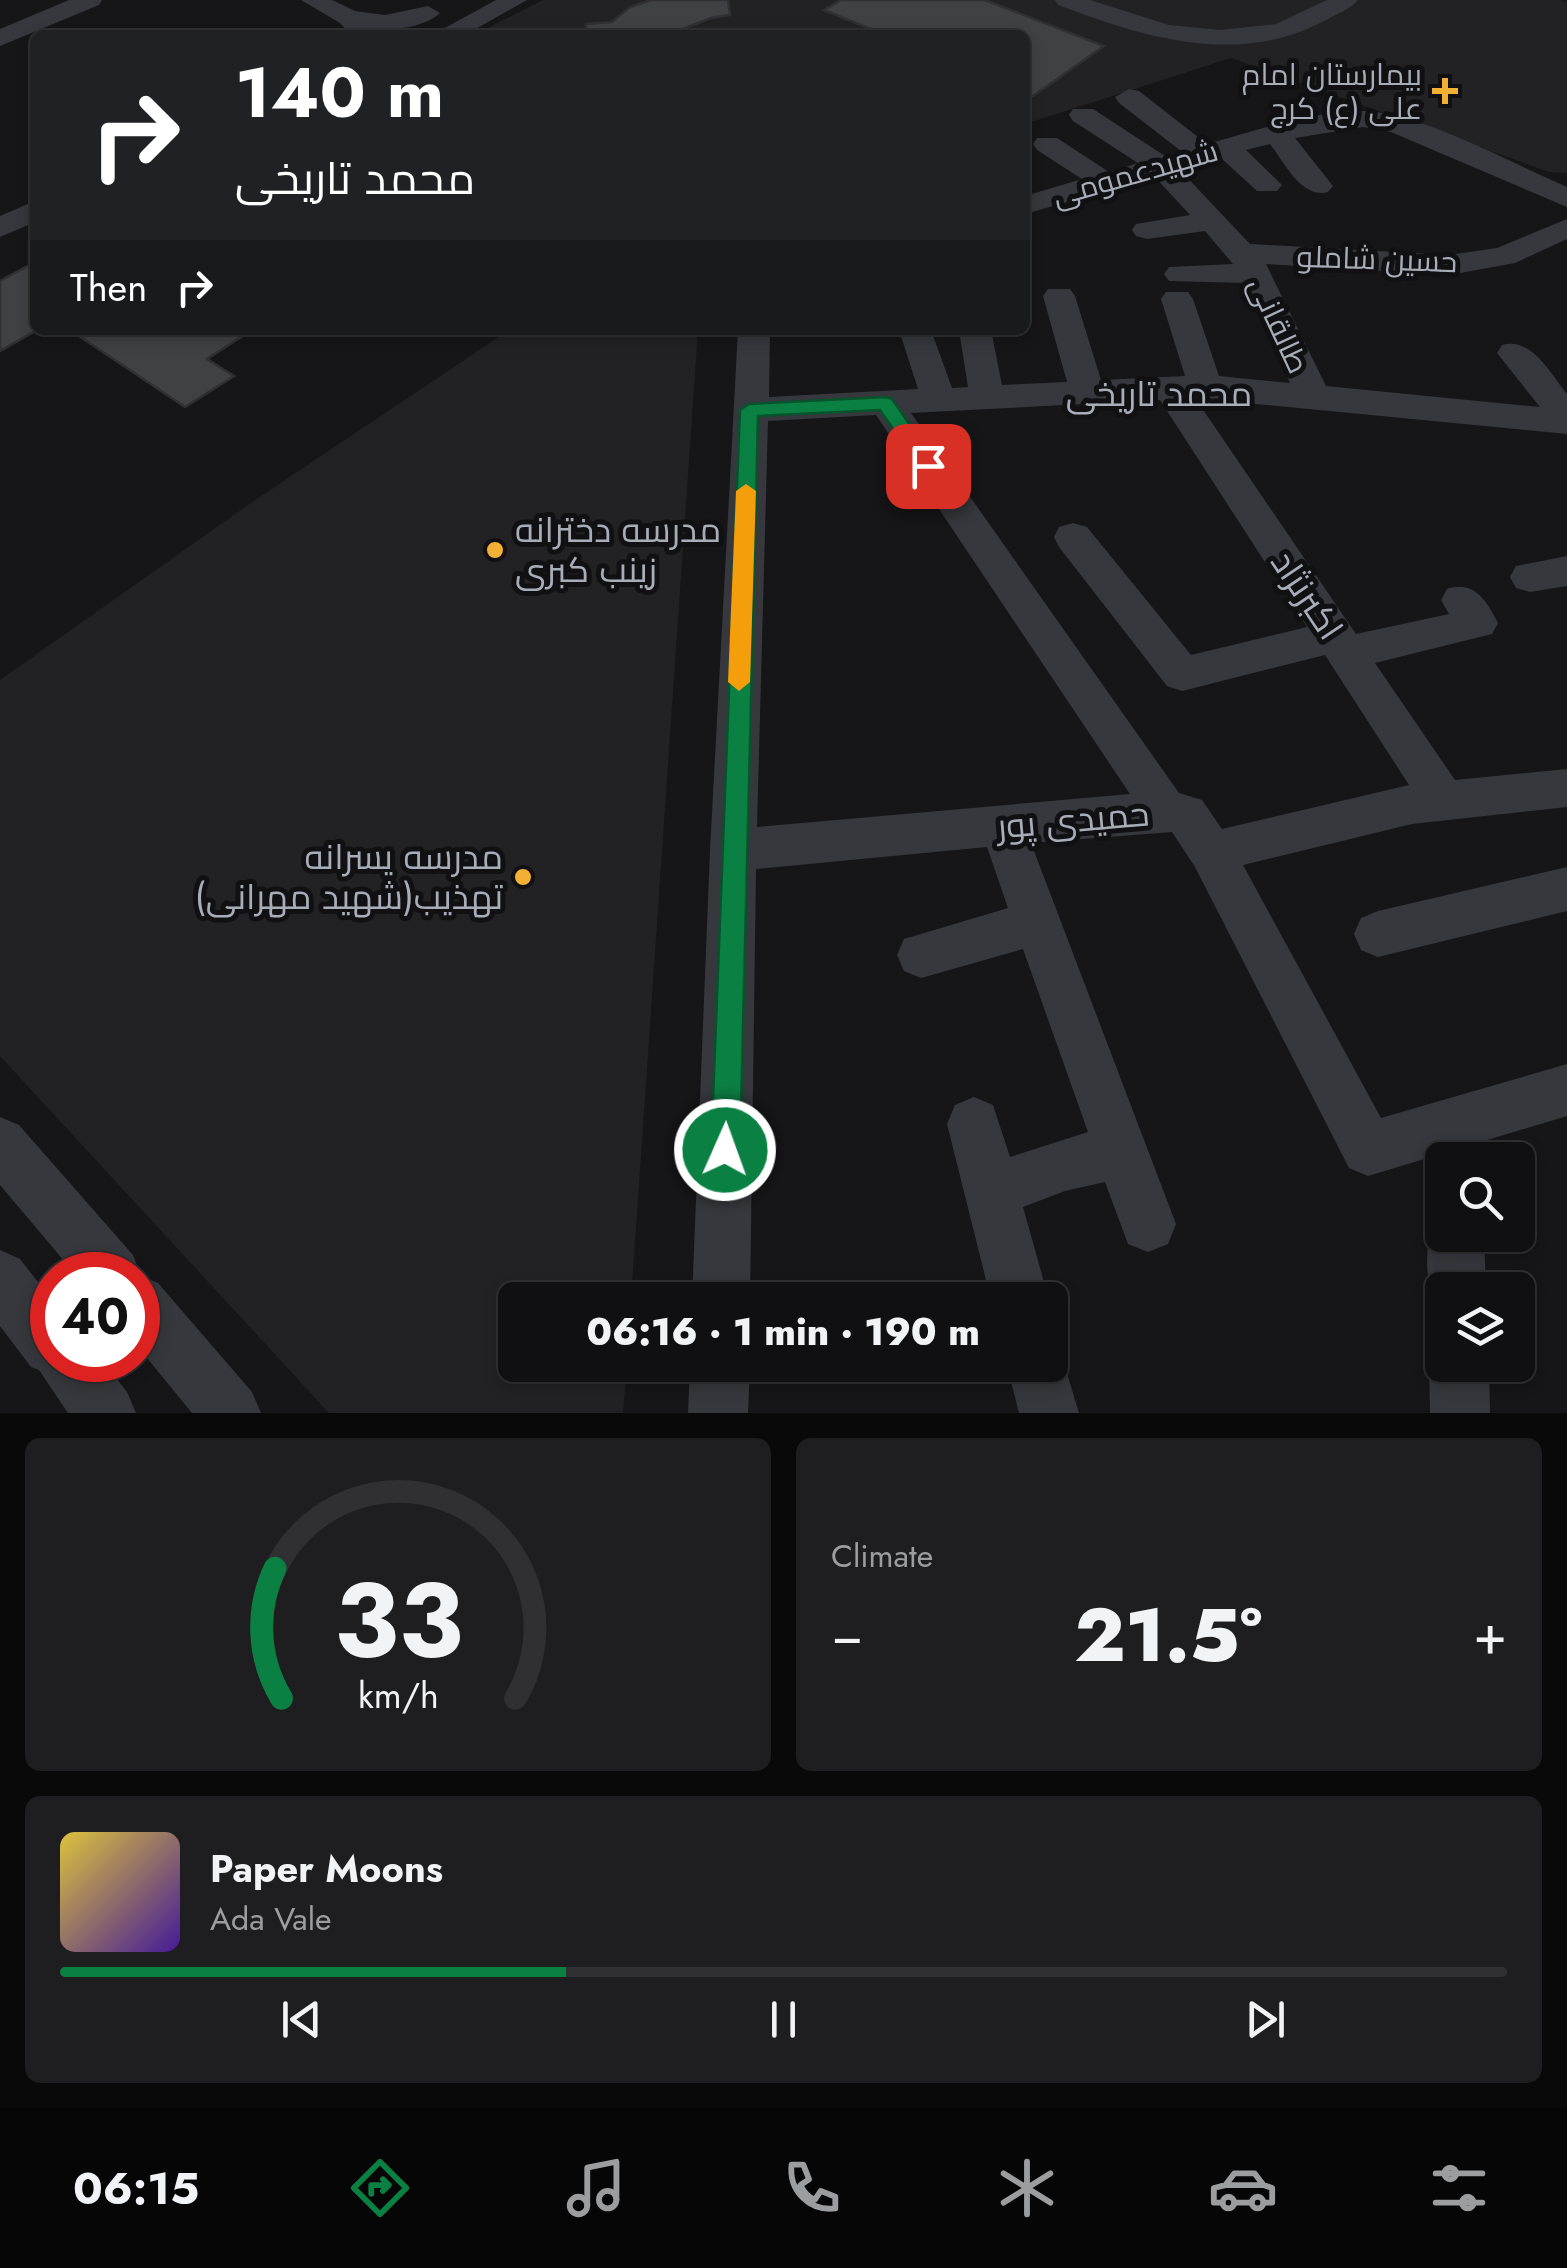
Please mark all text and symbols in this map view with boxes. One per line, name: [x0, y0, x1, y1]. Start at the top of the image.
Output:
text: 140 m: [235, 42, 444, 143]
place label: بیمارستان امام علی (ع) کرج: [1242, 53, 1422, 130]
icon: right: [70, 70, 200, 200]
marker: بیمارستان امام علی (ع) کرج: [1432, 78, 1458, 104]
street label: شهیدعمومی: [1047, 129, 1223, 217]
text: محمد تاریخی: [235, 146, 475, 211]
street label: حسین شاملو: [1296, 235, 1458, 283]
text: Then: [70, 260, 147, 315]
icon: right: [167, 260, 222, 315]
street label: طالقانی: [1238, 270, 1320, 380]
street label: محمد تاریخی: [1066, 369, 1252, 419]
pin: [886, 424, 971, 509]
icon: arrive: [901, 439, 956, 494]
place label: مدرسه دخترانه زینب کبری: [515, 505, 721, 595]
marker: مدرسه دخترانه زینب کبری: [484, 539, 506, 561]
street label: اکبرنژاد: [1259, 540, 1355, 650]
street label: حمیدی پور: [993, 788, 1151, 852]
place label: مدرسه پسرانه تهذیب(شهید مهرانی): [195, 832, 503, 922]
marker: مدرسه پسرانه تهذیب(شهید مهرانی): [512, 866, 534, 888]
position arrow: [673, 1098, 777, 1202]
map controls: [1425, 1142, 1535, 1382]
button: search: [1425, 1142, 1535, 1252]
speed limit sign: 40: [30, 1252, 160, 1382]
button: layers: [1425, 1272, 1535, 1382]
text: 06:16 · 1 min · 190 m: [586, 1304, 980, 1359]
text: Climate: [831, 1533, 933, 1579]
text: 33: [333, 1545, 463, 1695]
text: 21.5°: [1074, 1581, 1262, 1689]
text: −: [831, 1595, 863, 1675]
text: +: [1473, 1595, 1507, 1675]
text: km/h: [358, 1670, 438, 1721]
text: Paper Moons: [210, 1841, 443, 1896]
text: Ada Vale: [210, 1896, 332, 1942]
icon: previous: [274, 1992, 329, 2047]
icon: pause: [756, 1992, 811, 2047]
icon: next: [1238, 1992, 1293, 2047]
icon: directions: [345, 2153, 415, 2223]
icon: music: [561, 2153, 631, 2223]
icon: phone: [777, 2153, 847, 2223]
icon: climate: [992, 2153, 1062, 2223]
icon: car: [1208, 2153, 1278, 2223]
icon: filters: [1424, 2153, 1494, 2223]
text: 06:15: [73, 2156, 199, 2221]

